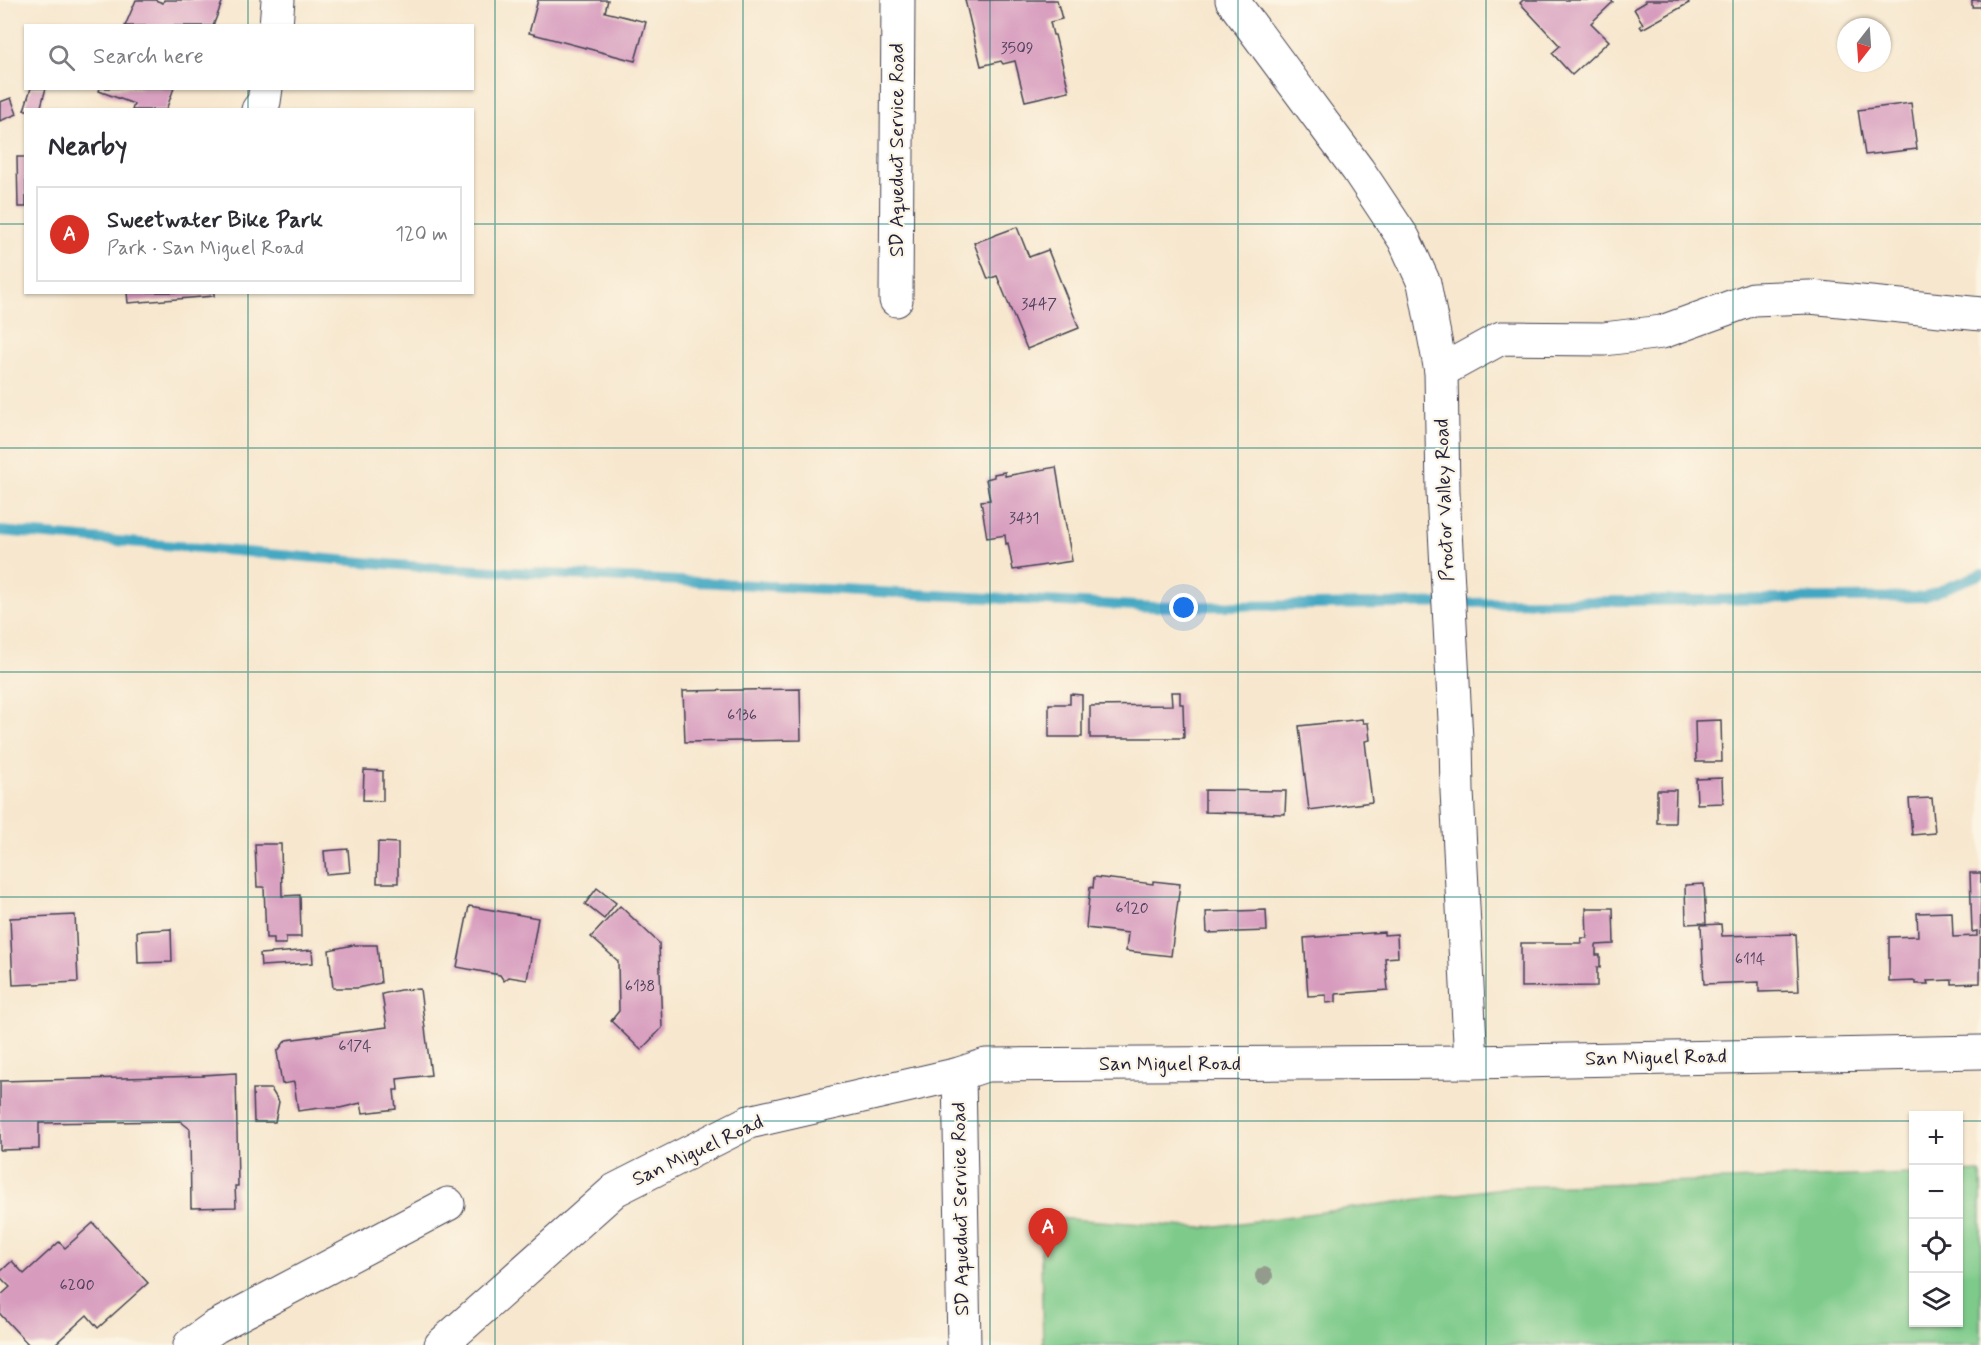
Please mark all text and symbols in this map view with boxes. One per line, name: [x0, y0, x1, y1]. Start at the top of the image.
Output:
north arrow: [1837, 18, 1891, 72]
search box: [24, 24, 474, 90]
house number: 3509: [1000, 38, 1034, 59]
icon: search: [45, 41, 78, 74]
text: Search here: [93, 43, 204, 71]
street label: SD Aqueduct Service Road: [884, 43, 911, 257]
text: Nearby: [48, 130, 127, 164]
text: Sweetwater Bike Park: [107, 207, 323, 235]
text: A: [63, 221, 76, 248]
text: 120 m: [395, 221, 448, 248]
text: Park · San Miguel Road: [107, 235, 304, 262]
house number: 3447: [1021, 294, 1057, 315]
street label: Proctor Valley Road: [1429, 418, 1461, 582]
house number: 3431: [1009, 508, 1039, 529]
your location: [1169, 593, 1198, 622]
house number: 6136: [727, 705, 757, 726]
house number: 6120: [1115, 898, 1149, 919]
house number: 6114: [1735, 949, 1765, 970]
house number: 6138: [625, 976, 655, 997]
house number: 6174: [338, 1036, 372, 1057]
street label: San Miguel Road: [1585, 1043, 1727, 1073]
street label: San Miguel Road: [1099, 1051, 1241, 1078]
street label: SD Aqueduct Service Road: [946, 1102, 976, 1316]
street label: San Miguel Road: [628, 1109, 768, 1193]
map controls: [1909, 1111, 1963, 1327]
button: +: [1909, 1111, 1963, 1165]
button: −: [1909, 1165, 1963, 1219]
pin: A: [1028, 1208, 1068, 1258]
button: locate: [1909, 1219, 1963, 1273]
button: layers: [1909, 1273, 1963, 1327]
house number: 6200: [59, 1275, 95, 1296]

